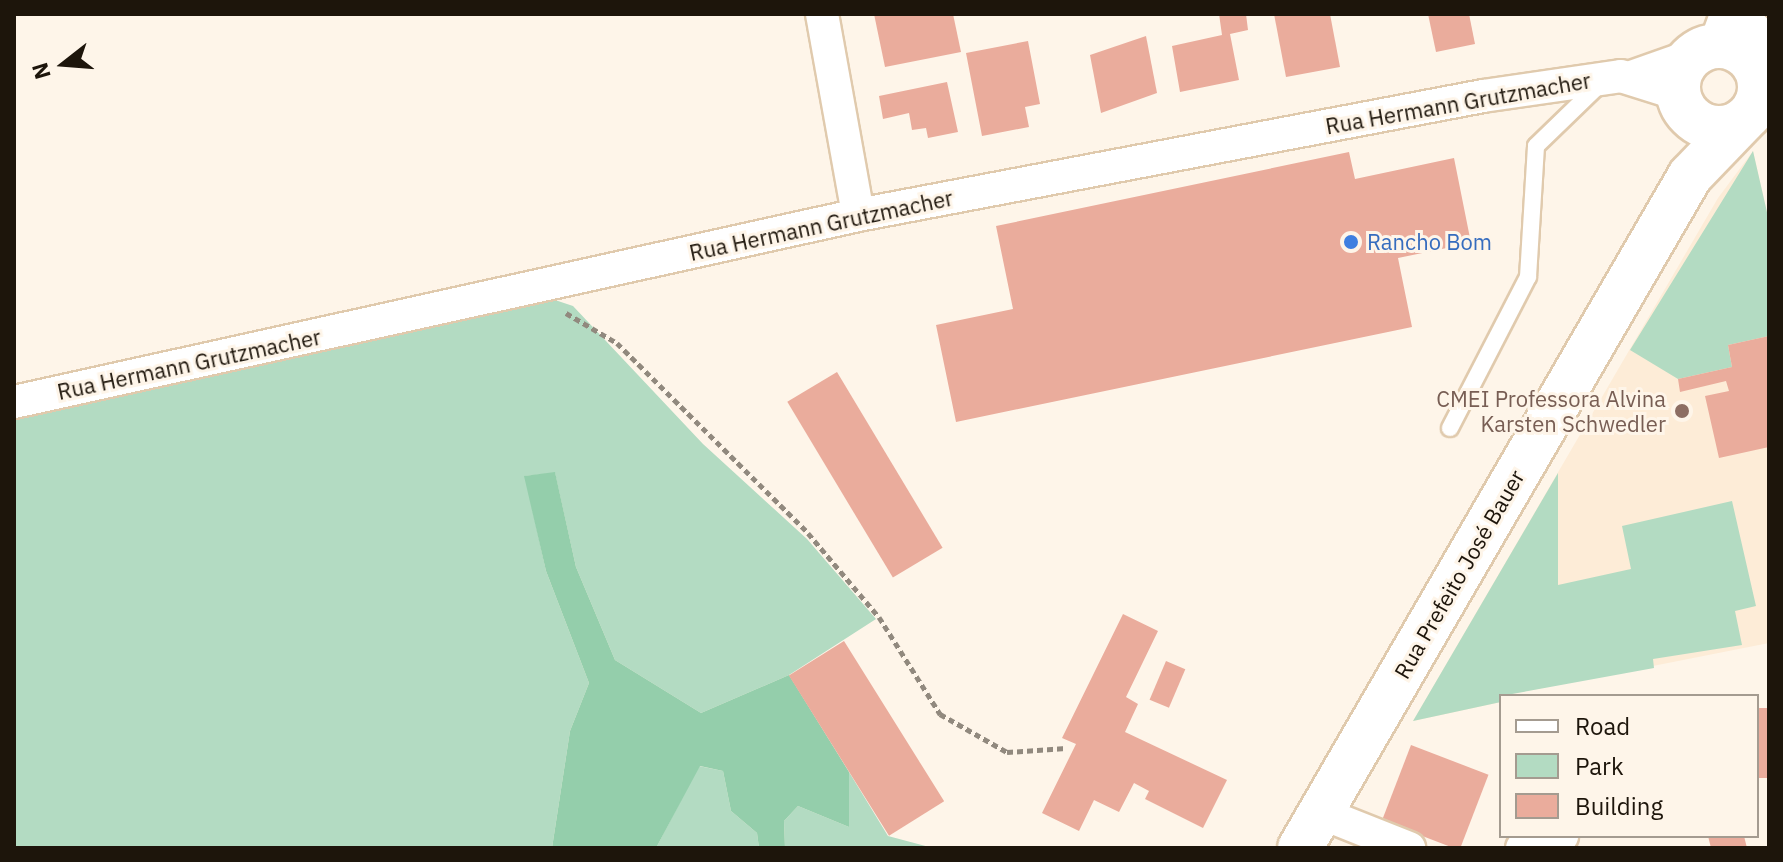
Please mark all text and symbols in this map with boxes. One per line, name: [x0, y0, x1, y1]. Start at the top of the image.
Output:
north arrow: [24, 24, 104, 104]
text: N: [24, 59, 57, 83]
street label: Rua Hermann Grutzmacher: [1323, 67, 1593, 139]
street label: Rua Hermann Grutzmacher: [687, 184, 955, 266]
place label: Rancho Bom: [1367, 229, 1492, 255]
marker: Rancho Bom: [1342, 233, 1360, 251]
street label: Rua Hermann Grutzmacher: [55, 323, 323, 405]
place label: CMEI Professora Alvina Karsten Schwedler: [1436, 385, 1666, 436]
marker: CMEI Professora Alvina Karsten Schwedler: [1673, 402, 1691, 420]
street label: Rua Prefeito José Bauer: [1388, 465, 1530, 683]
legend: [1499, 694, 1759, 838]
text: Road: [1575, 710, 1630, 742]
text: Park: [1575, 750, 1624, 782]
text: Building: [1575, 790, 1663, 822]

